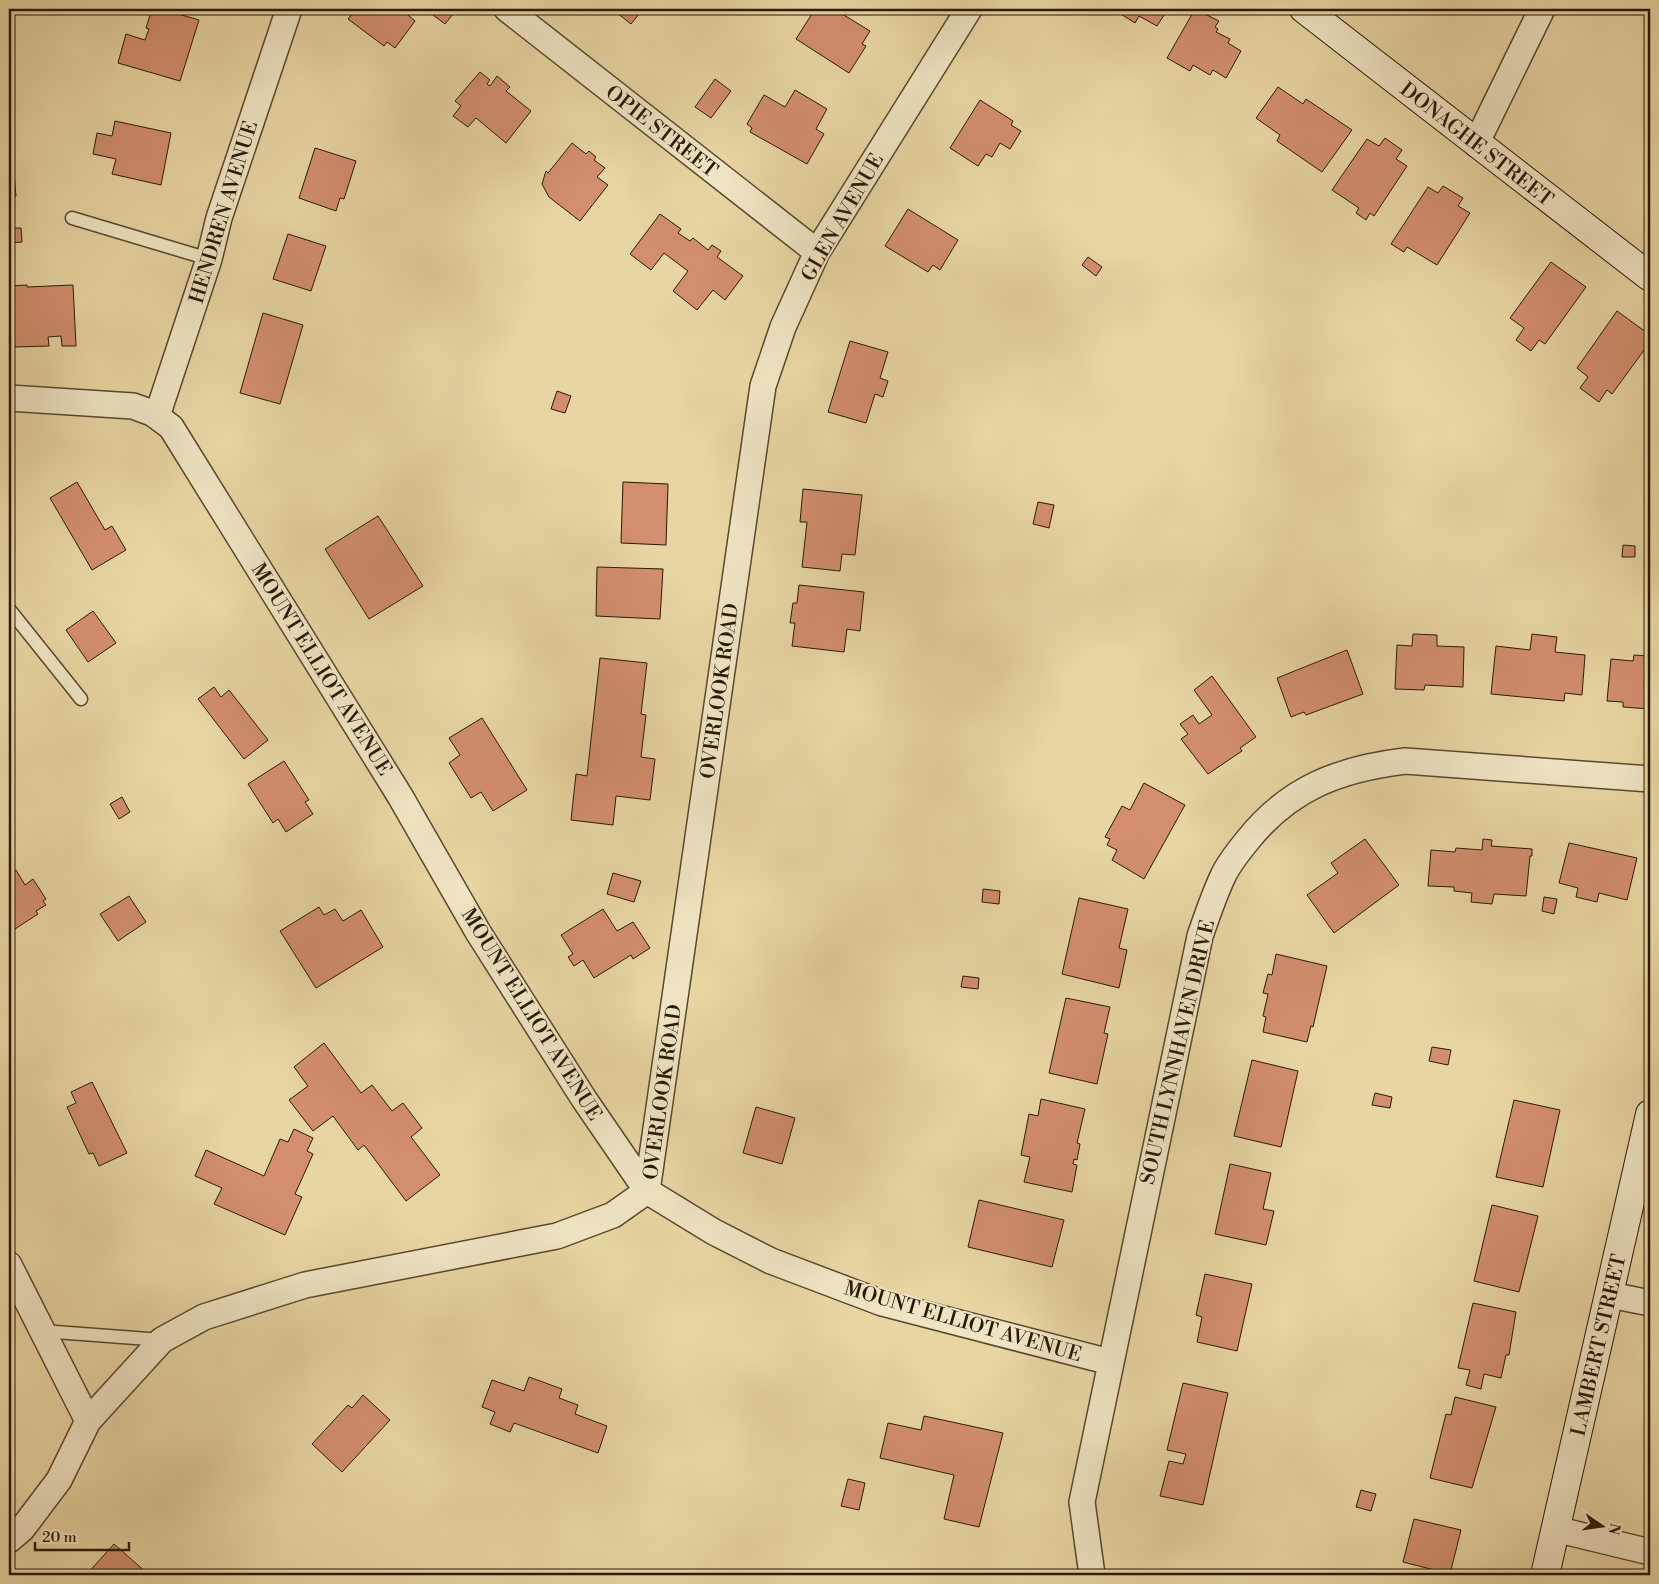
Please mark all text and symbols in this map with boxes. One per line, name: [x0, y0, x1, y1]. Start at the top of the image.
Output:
street label: DONAGHE STREET: [1394, 78, 1558, 213]
street label: OPIE STREET: [600, 81, 722, 184]
street label: HENDREN AVENUE: [185, 118, 264, 307]
street label: GLEN AVENUE: [797, 149, 890, 286]
street label: MOUNT ELLIOT AVENUE: [245, 559, 396, 781]
street label: OVERLOOK ROAD: [696, 602, 745, 780]
street label: MOUNT ELLIOT AVENUE: [455, 904, 606, 1126]
street label: SOUTH LYNNHAVEN DRIVE: [1136, 918, 1221, 1187]
street label: OVERLOOK ROAD: [639, 1003, 688, 1181]
street label: LAMBERT STREET: [1566, 1252, 1633, 1439]
street label: MOUNT ELLIOT AVENUE: [841, 1277, 1084, 1368]
north arrow: [1576, 1502, 1626, 1552]
scale bar: [35, 1519, 129, 1551]
text: N: [1604, 1521, 1624, 1536]
text: 20 m: [42, 1528, 77, 1547]

